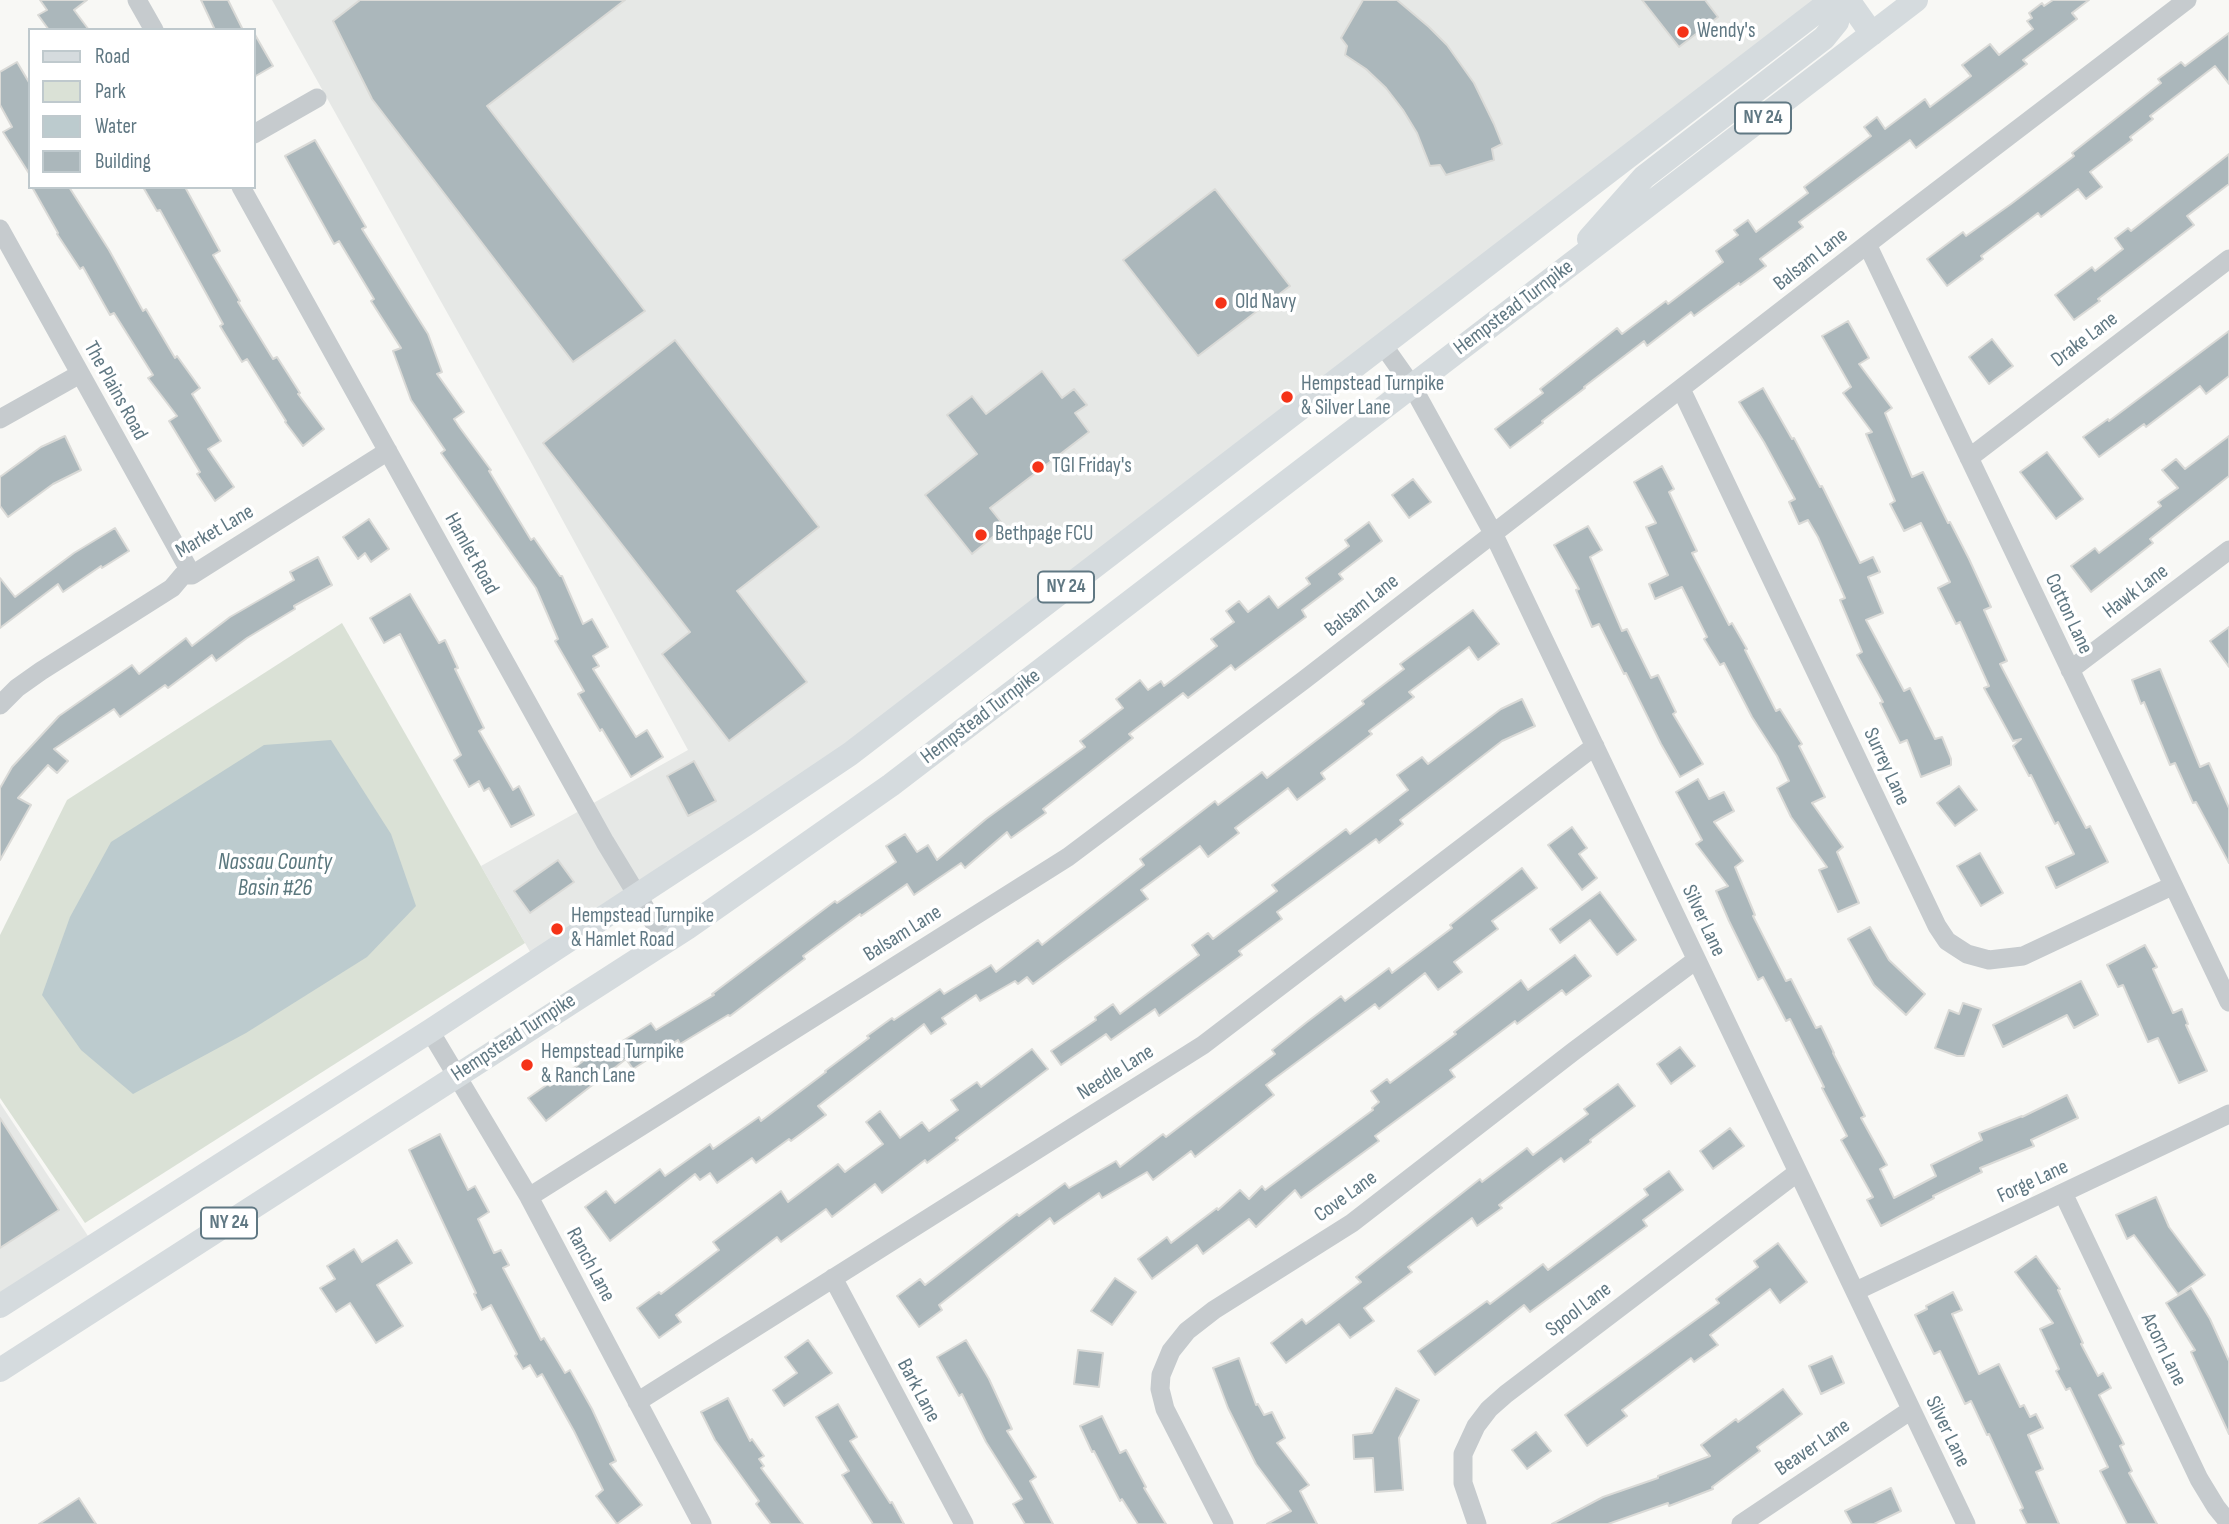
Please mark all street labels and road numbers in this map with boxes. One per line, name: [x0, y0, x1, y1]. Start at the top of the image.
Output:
road number: NY 24: [1735, 102, 1791, 134]
street label: Balsam Lane: [1769, 223, 1853, 297]
street label: Hempstead Turnpike: [1449, 255, 1579, 361]
street label: Drake Lane: [2047, 307, 2123, 373]
street label: The Plains Road: [78, 337, 152, 445]
street label: Market Lane: [172, 500, 258, 564]
street label: Hamlet Road: [438, 509, 504, 599]
street label: Hawk Lane: [2098, 559, 2174, 625]
street label: Balsam Lane: [1320, 569, 1404, 643]
street label: Cotton Lane: [2038, 570, 2098, 658]
road number: NY 24: [1038, 572, 1094, 602]
street label: Hempstead Turnpike: [916, 664, 1046, 770]
street label: Surrey Lane: [1857, 724, 1915, 810]
street label: Silver Lane: [1676, 881, 1730, 961]
street label: Balsam Lane: [859, 900, 947, 968]
street label: Hempstead Turnpike: [447, 988, 581, 1088]
street label: Needle Lane: [1073, 1040, 1159, 1106]
street label: Forge Lane: [1994, 1155, 2072, 1209]
street label: Cove Lane: [1310, 1166, 1382, 1228]
road number: NY 24: [201, 1208, 257, 1238]
street label: Ranch Lane: [560, 1224, 620, 1306]
street label: Spool Lane: [1541, 1277, 1617, 1343]
street label: Acorn Lane: [2135, 1309, 2191, 1391]
street label: Bark Lane: [891, 1355, 945, 1427]
street label: Silver Lane: [1919, 1392, 1975, 1472]
street label: Beaver Lane: [1771, 1414, 1855, 1482]

